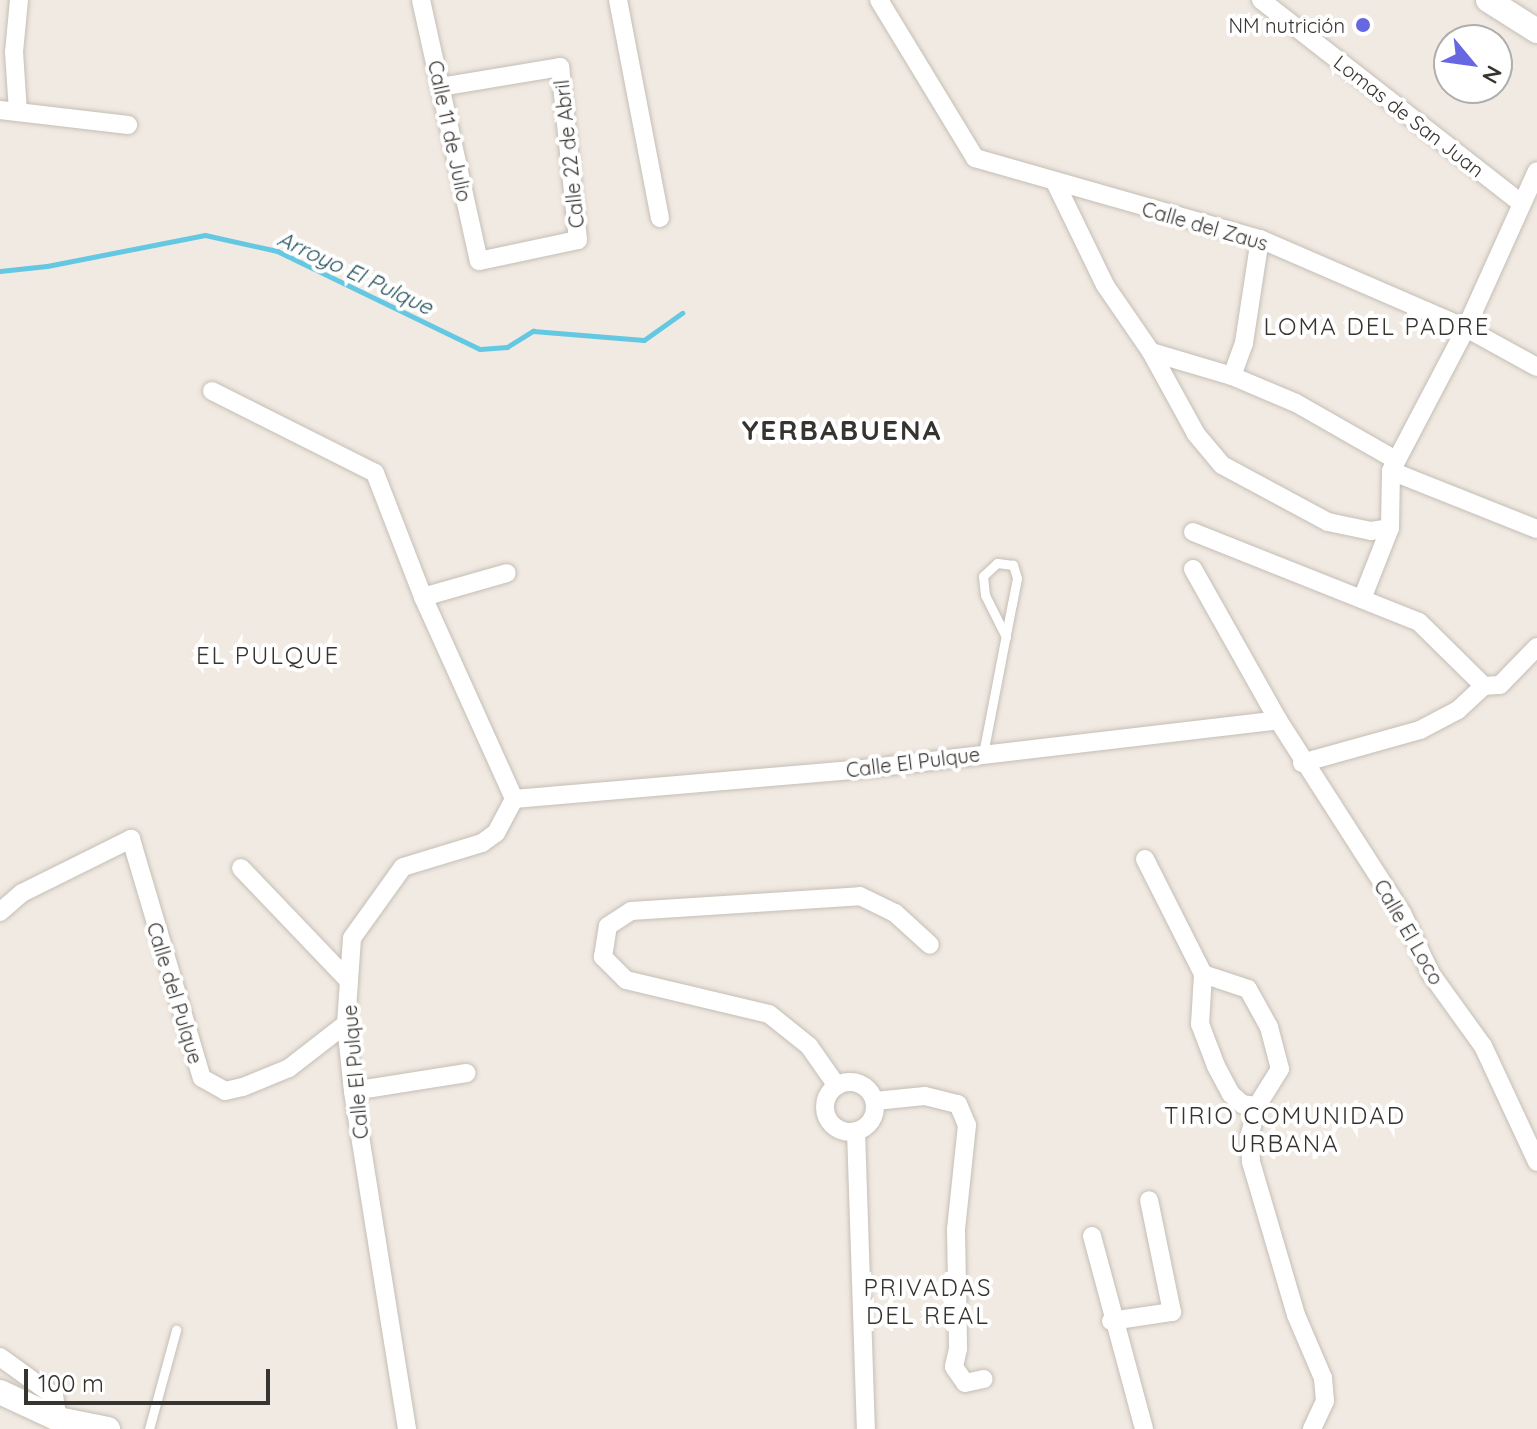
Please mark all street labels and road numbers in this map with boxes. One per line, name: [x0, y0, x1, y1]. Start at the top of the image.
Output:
street label: Lomas de San Juan: [1329, 50, 1489, 182]
street label: Calle 11 de Julio: [423, 58, 477, 204]
street label: Calle 22 de Abril: [549, 79, 589, 229]
street label: Calle del Zaus: [1139, 197, 1271, 255]
street label: Calle El Pulque: [845, 742, 981, 782]
street label: Calle El Loco: [1369, 875, 1449, 989]
street label: Calle del Pulque: [142, 919, 208, 1067]
street label: Calle El Pulque: [337, 1004, 373, 1140]

